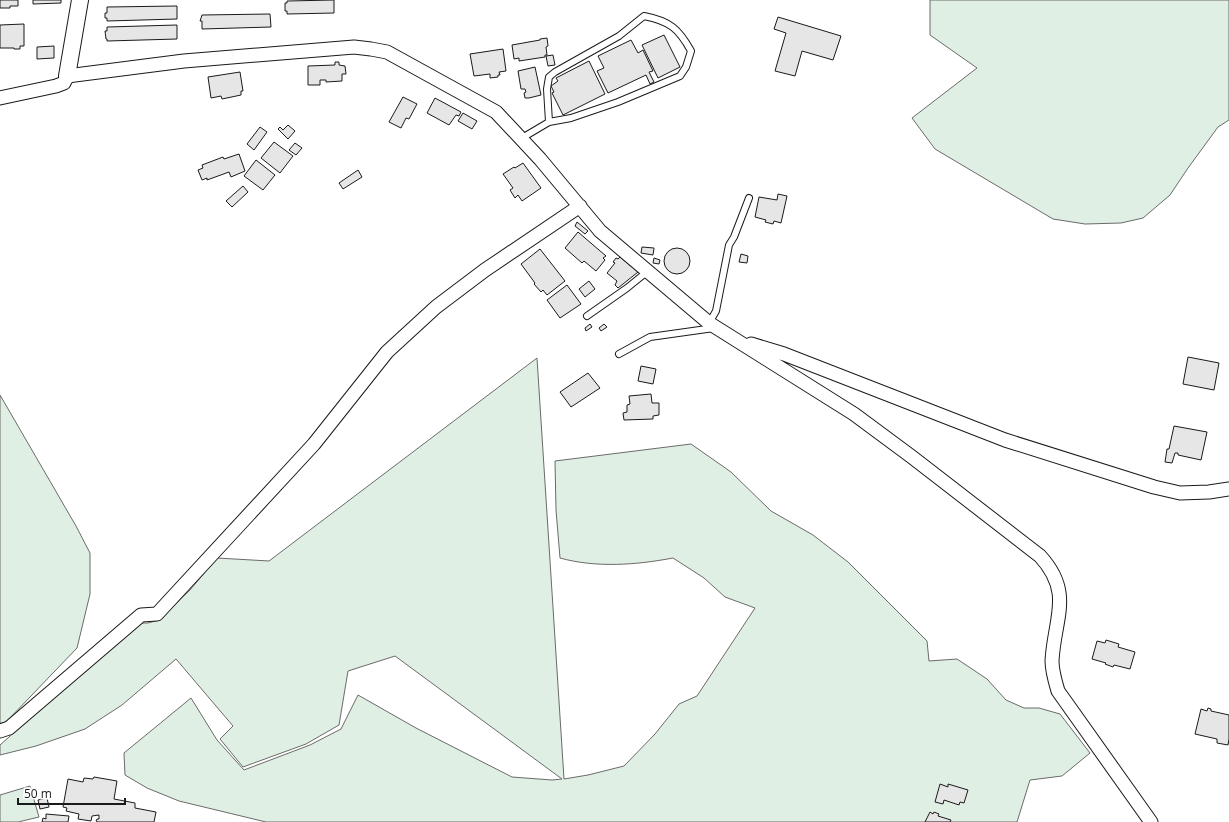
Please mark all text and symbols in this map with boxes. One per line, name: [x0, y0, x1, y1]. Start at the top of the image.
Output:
scale bar: [18, 780, 125, 806]
text: 50 m: [24, 785, 52, 802]

